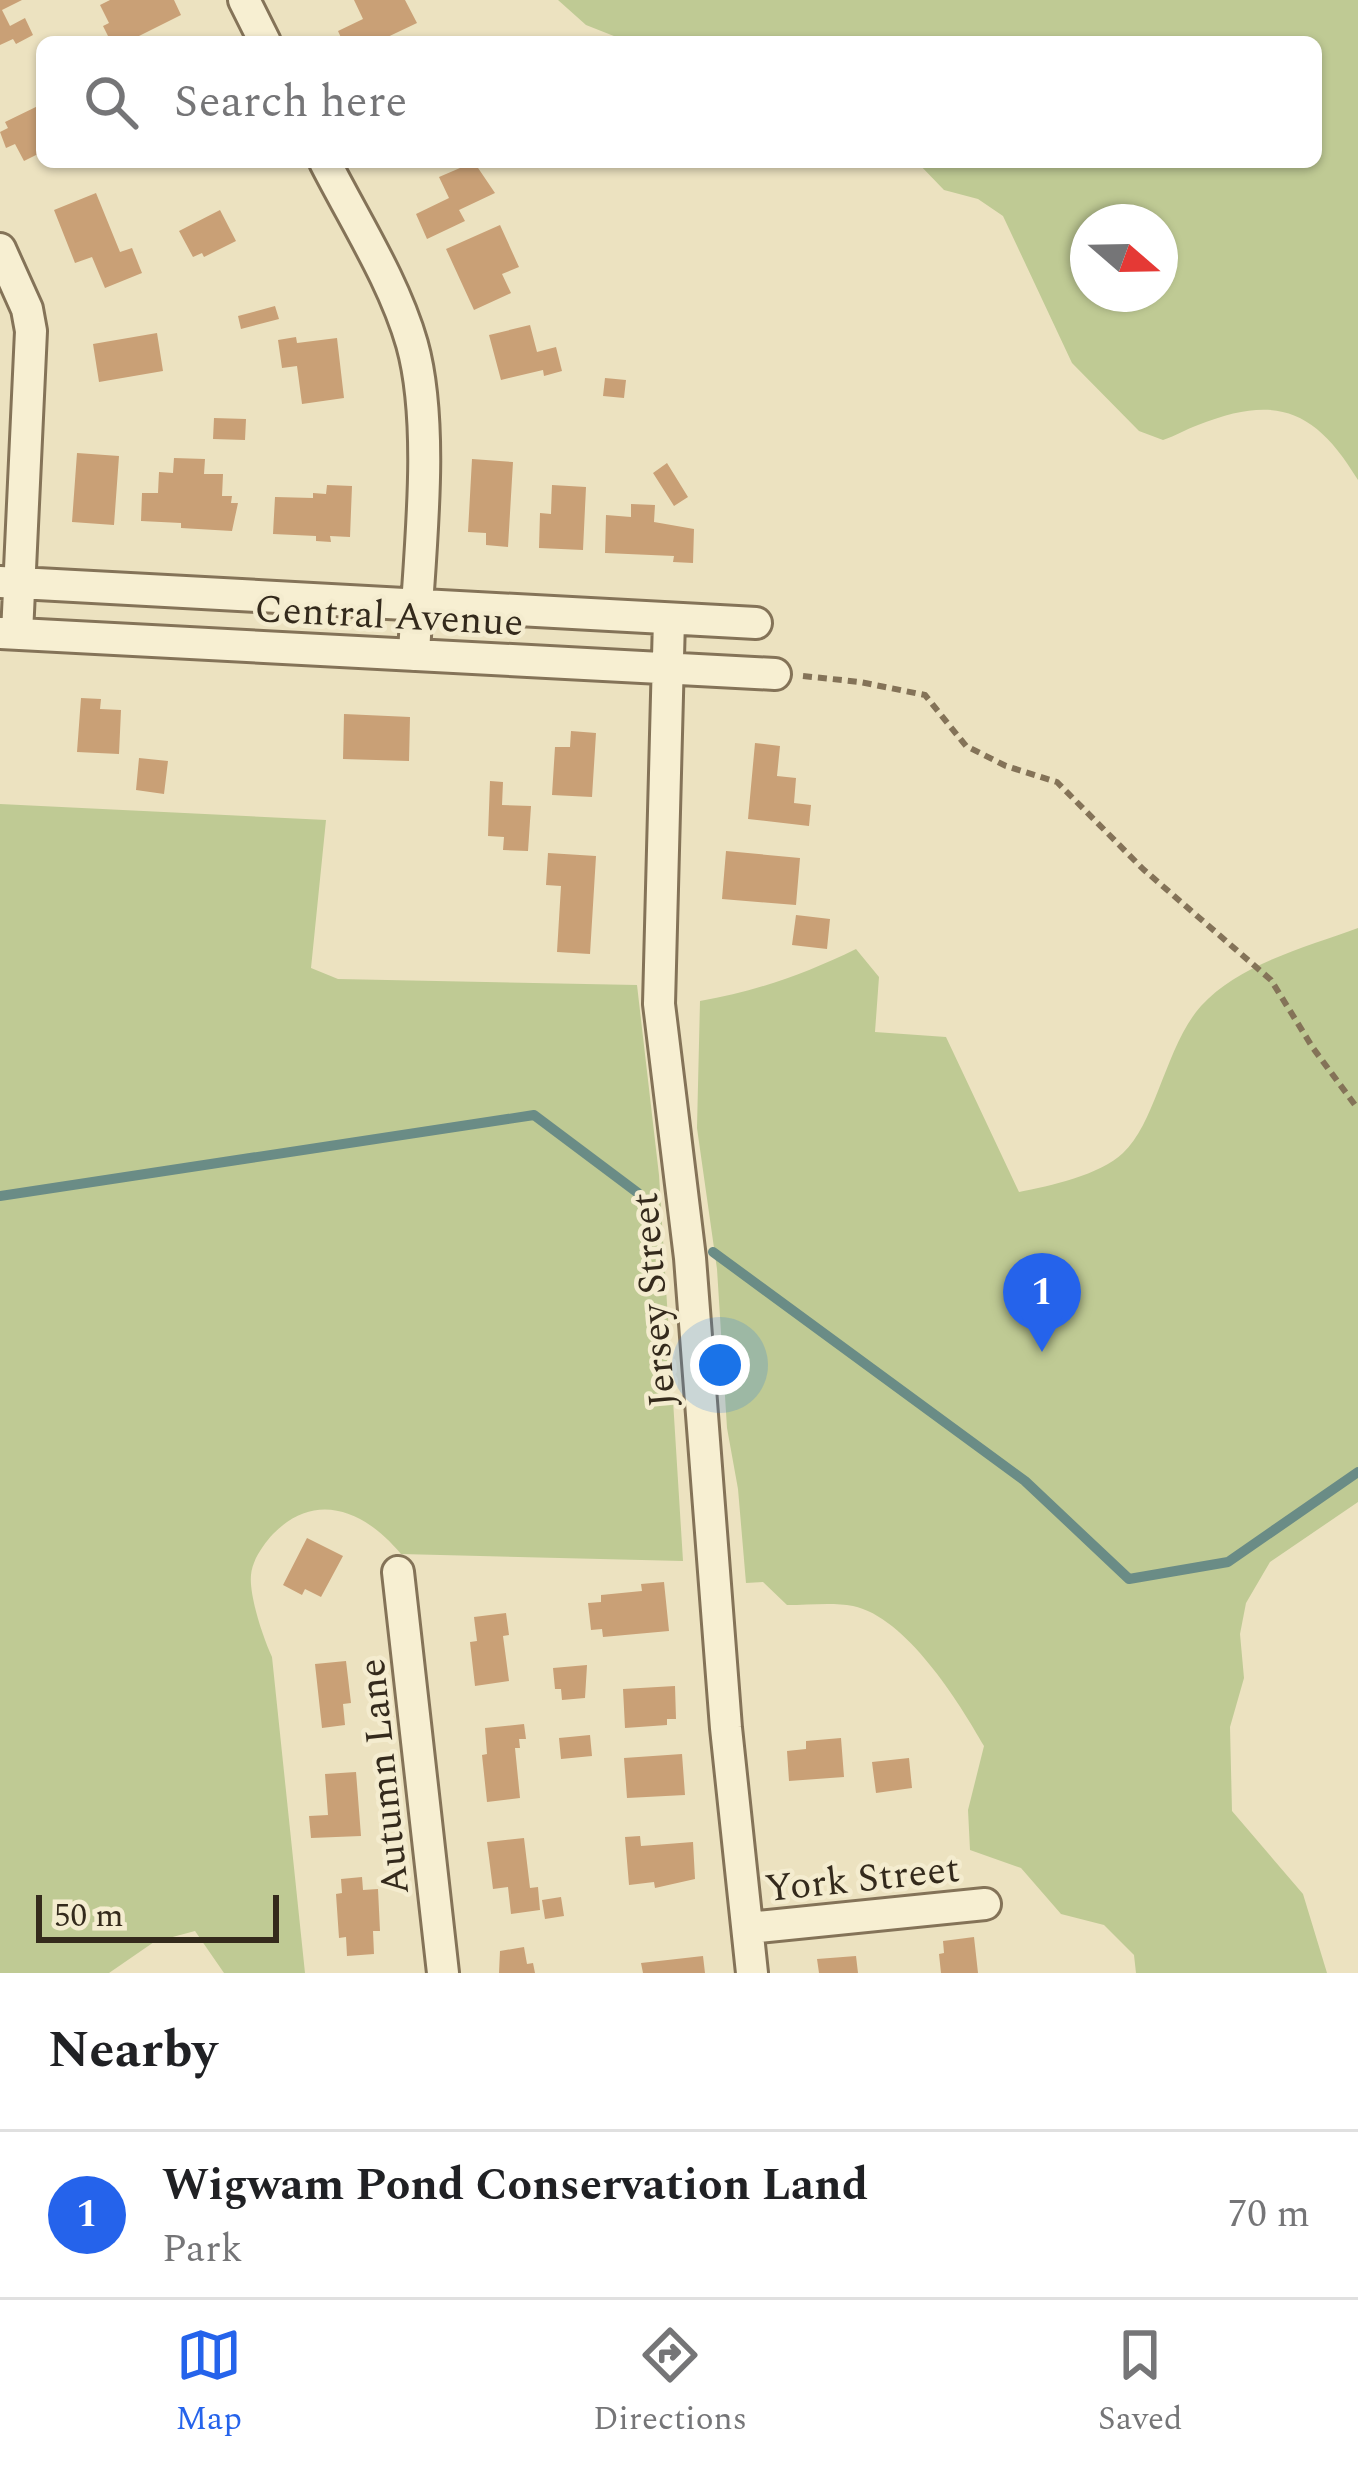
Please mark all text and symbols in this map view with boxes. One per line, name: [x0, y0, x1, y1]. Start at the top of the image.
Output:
search box: [36, 36, 1322, 168]
text: Search here: [174, 68, 407, 137]
icon: search: [78, 69, 144, 135]
north arrow: [1070, 204, 1178, 312]
street label: Central Avenue: [253, 580, 525, 653]
street label: Jersey Street: [616, 1190, 693, 1410]
pin: 1: [1003, 1253, 1081, 1352]
your location: [690, 1335, 750, 1395]
street label: Autumn Lane: [343, 1656, 426, 1898]
street label: York Street: [762, 1840, 963, 1919]
scale bar: [36, 1889, 279, 1942]
text: 50 m: [54, 1891, 124, 1941]
text: Nearby: [48, 2012, 217, 2090]
text: Wigwam Pond Conservation Land: [162, 2151, 868, 2220]
text: 1: [76, 2185, 98, 2244]
text: 70 m: [1228, 2185, 1310, 2244]
text: Park: [162, 2220, 242, 2279]
tab: Map: [175, 2322, 242, 2444]
tab: Directions: [593, 2322, 747, 2444]
tab: Saved: [1098, 2322, 1183, 2444]

